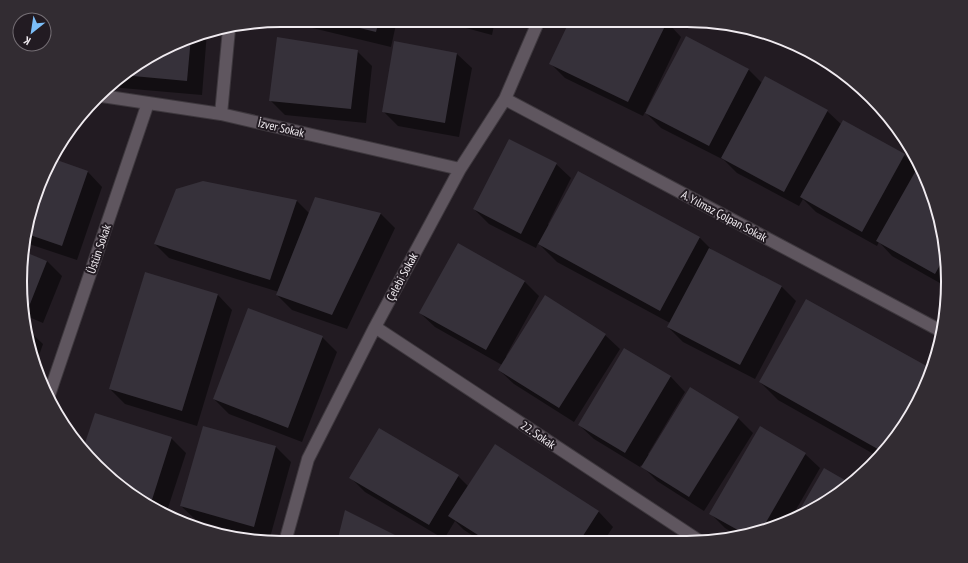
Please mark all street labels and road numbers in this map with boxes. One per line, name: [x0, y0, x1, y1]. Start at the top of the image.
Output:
street label: İzver Sokak: [257, 115, 306, 140]
street label: A. Yılmaz Çolpan Sokak: [679, 187, 770, 245]
street label: Üstün Sokak: [83, 222, 114, 275]
street label: Çelebi Sokak: [383, 250, 421, 304]
street label: 22. Sokak: [518, 417, 559, 452]

